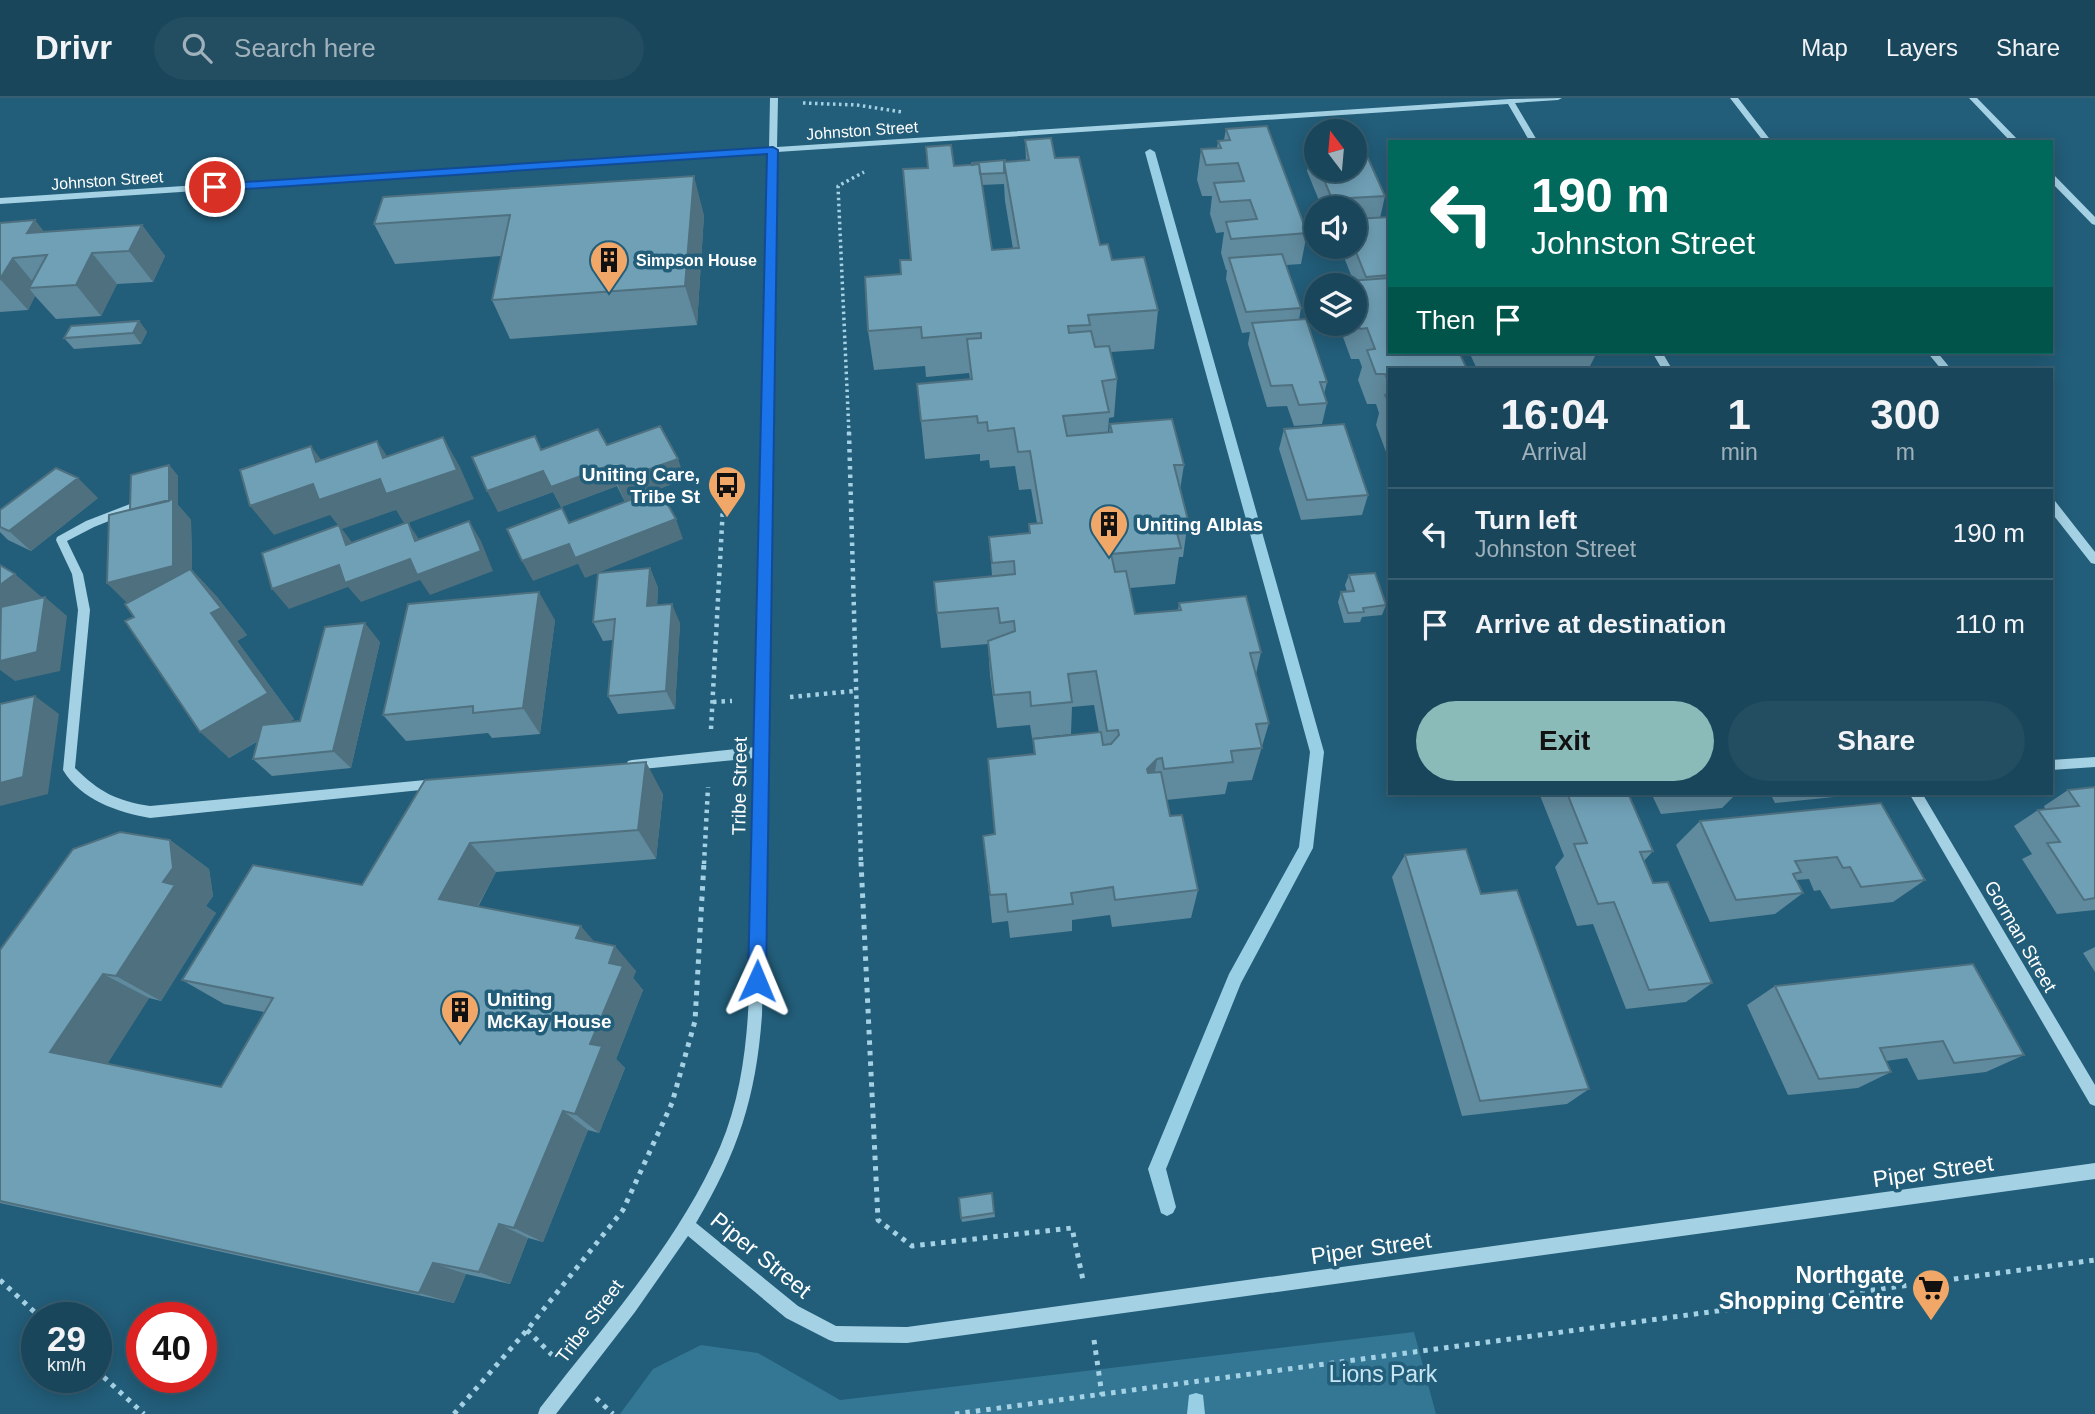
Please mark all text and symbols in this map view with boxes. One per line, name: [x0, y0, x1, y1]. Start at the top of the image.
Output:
search box: [154, 17, 644, 80]
text: Drivr: [35, 29, 112, 66]
icon: search: [178, 29, 216, 67]
text: Search here: [234, 33, 376, 63]
text: Map: [1801, 34, 1848, 61]
text: Layers: [1886, 34, 1958, 61]
text: Share: [1996, 34, 2060, 61]
street label: Johnston Street: [806, 118, 919, 143]
north arrow: [1304, 119, 1367, 182]
map controls: [1304, 119, 1367, 336]
pin: [185, 157, 245, 217]
street label: Johnston Street: [51, 168, 164, 193]
icon: arrive: [196, 168, 234, 206]
icon: left: [1416, 168, 1507, 259]
text: 190 m: [1531, 168, 1670, 222]
button: sound: [1304, 196, 1367, 259]
text: Johnston Street: [1531, 225, 1755, 261]
building icon: Simpson House: [588, 239, 630, 294]
place label: Simpson House: [636, 252, 757, 269]
button: layers: [1304, 273, 1367, 336]
icon: arrive: [1489, 301, 1527, 339]
text: Then: [1416, 305, 1475, 335]
text: 16:04: [1501, 391, 1608, 438]
text: 1: [1727, 391, 1751, 438]
text: 300: [1870, 391, 1940, 438]
text: Arrival: [1522, 439, 1587, 465]
text: min: [1721, 439, 1758, 465]
text: m: [1896, 439, 1915, 465]
place label: Uniting Care, Tribe St: [582, 464, 701, 507]
bus stop icon: Uniting Care, Tribe St: [706, 464, 748, 519]
building icon: Uniting Alblas: [1088, 503, 1130, 558]
text: Turn left: [1475, 505, 1577, 535]
place label: Uniting Alblas: [1136, 514, 1263, 535]
icon: left: [1416, 515, 1454, 553]
text: 190 m: [1953, 518, 2025, 548]
text: Johnston Street: [1475, 536, 1636, 562]
icon: arrive: [1416, 606, 1454, 644]
text: Arrive at destination: [1475, 609, 1726, 639]
text: 110 m: [1955, 609, 2025, 639]
button: Exit: [1416, 701, 1714, 781]
button: Share: [1728, 701, 2025, 781]
street label: Tribe Street: [728, 736, 751, 835]
street label: Gorman Street: [1980, 877, 2061, 996]
position arrow: [720, 944, 794, 1018]
building icon: Uniting McKay House: [439, 989, 481, 1044]
place label: Uniting McKay House: [487, 989, 612, 1032]
street label: Piper Street: [1871, 1150, 1996, 1192]
street label: Piper Street: [706, 1207, 817, 1304]
street label: Piper Street: [1309, 1227, 1434, 1269]
place label: Northgate Shopping Centre: [1719, 1262, 1904, 1314]
supermarket icon: Northgate Shopping Centre: [1910, 1267, 1952, 1322]
street label: Tribe Street: [551, 1275, 628, 1367]
speed limit sign: 40: [126, 1302, 217, 1393]
text: 29: [47, 1319, 86, 1358]
text: km/h: [47, 1355, 86, 1375]
park label: Lions Park: [1329, 1361, 1438, 1387]

